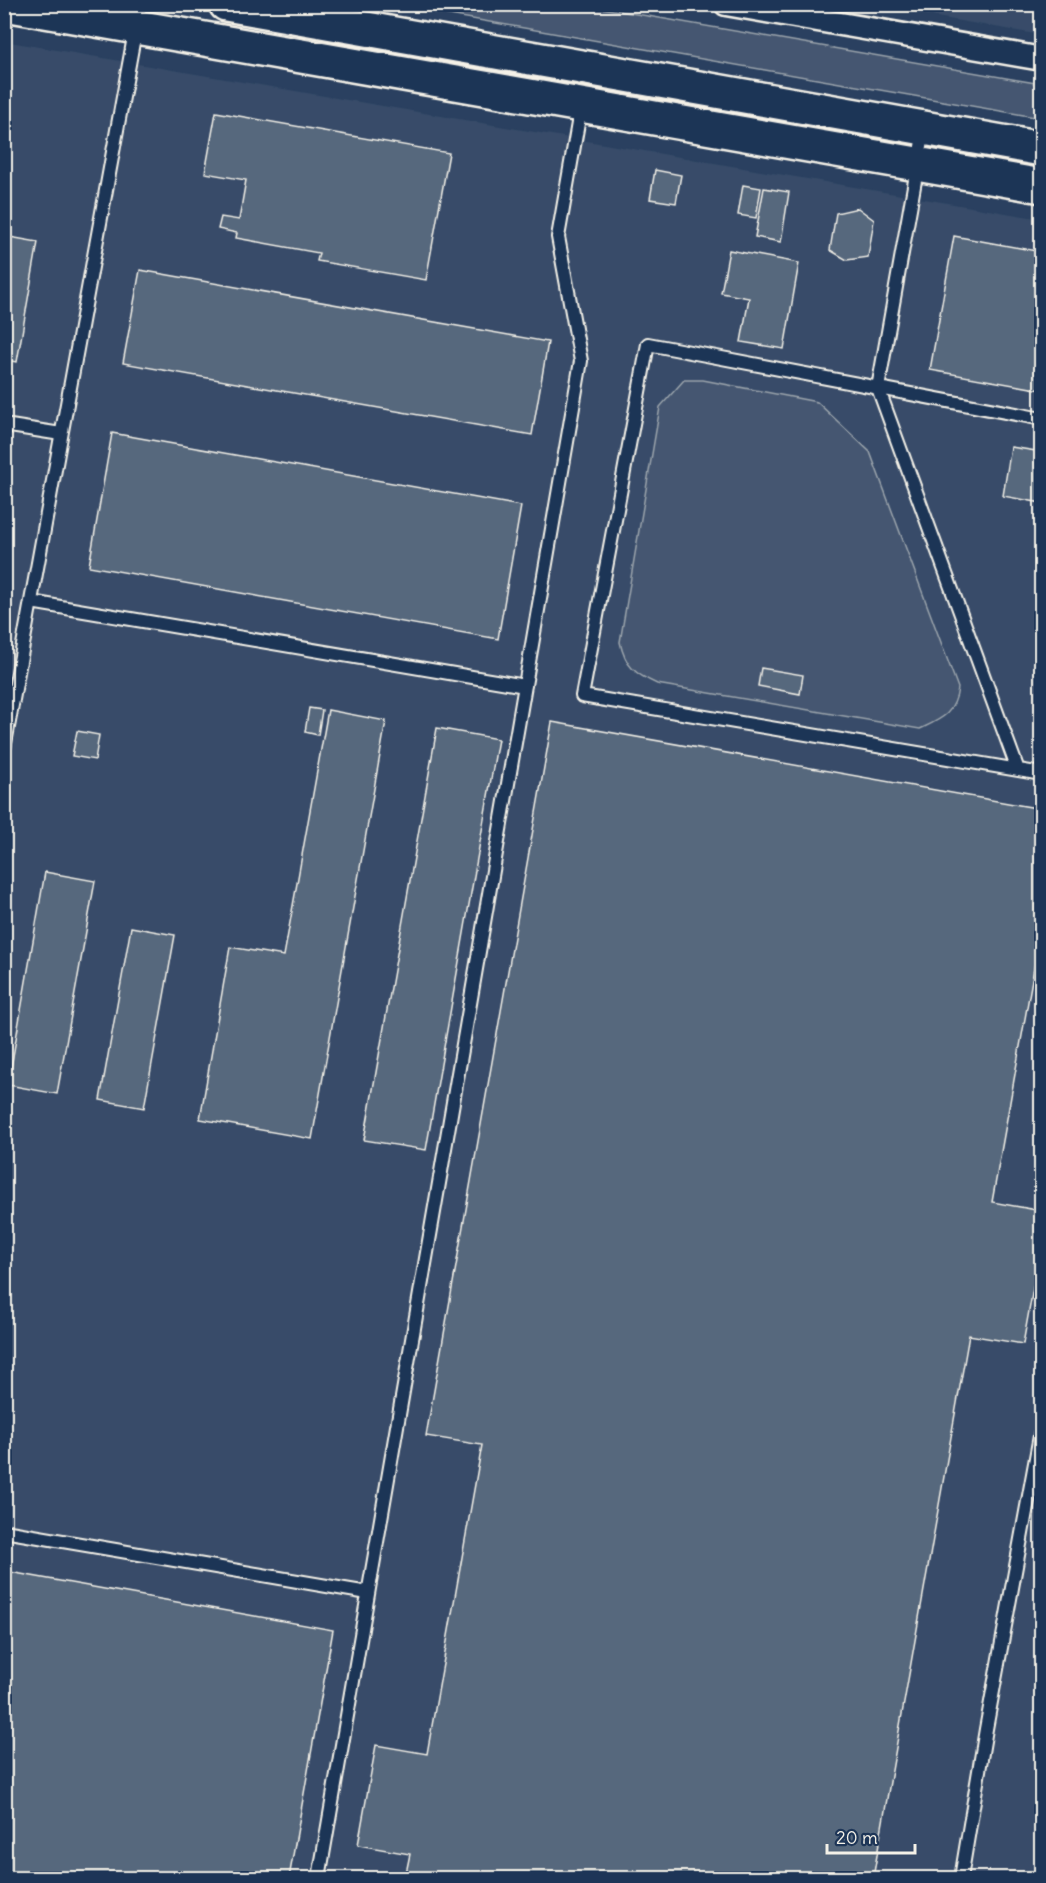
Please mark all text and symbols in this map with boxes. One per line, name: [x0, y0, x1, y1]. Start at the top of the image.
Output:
scale bar: [827, 1817, 916, 1855]
text: 20 m: [836, 1826, 878, 1849]

